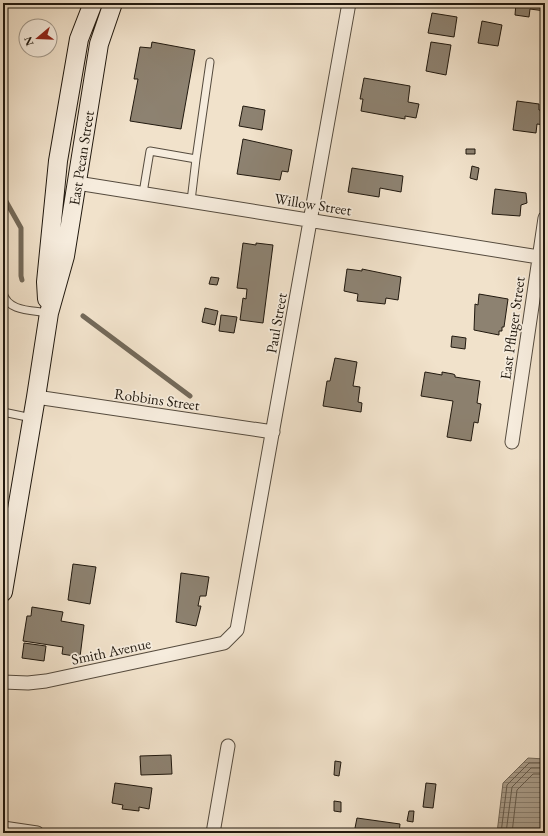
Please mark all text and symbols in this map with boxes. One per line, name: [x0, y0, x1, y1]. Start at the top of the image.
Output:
north arrow: [18, 18, 58, 58]
text: N: [20, 35, 37, 48]
street label: East Pecan Street: [64, 109, 98, 207]
street label: Willow Street: [273, 189, 353, 220]
street label: East Pfluger Street: [495, 275, 529, 381]
street label: Paul Street: [261, 291, 291, 355]
street label: Robbins Street: [113, 384, 201, 414]
street label: Smith Avenue: [70, 633, 153, 669]

